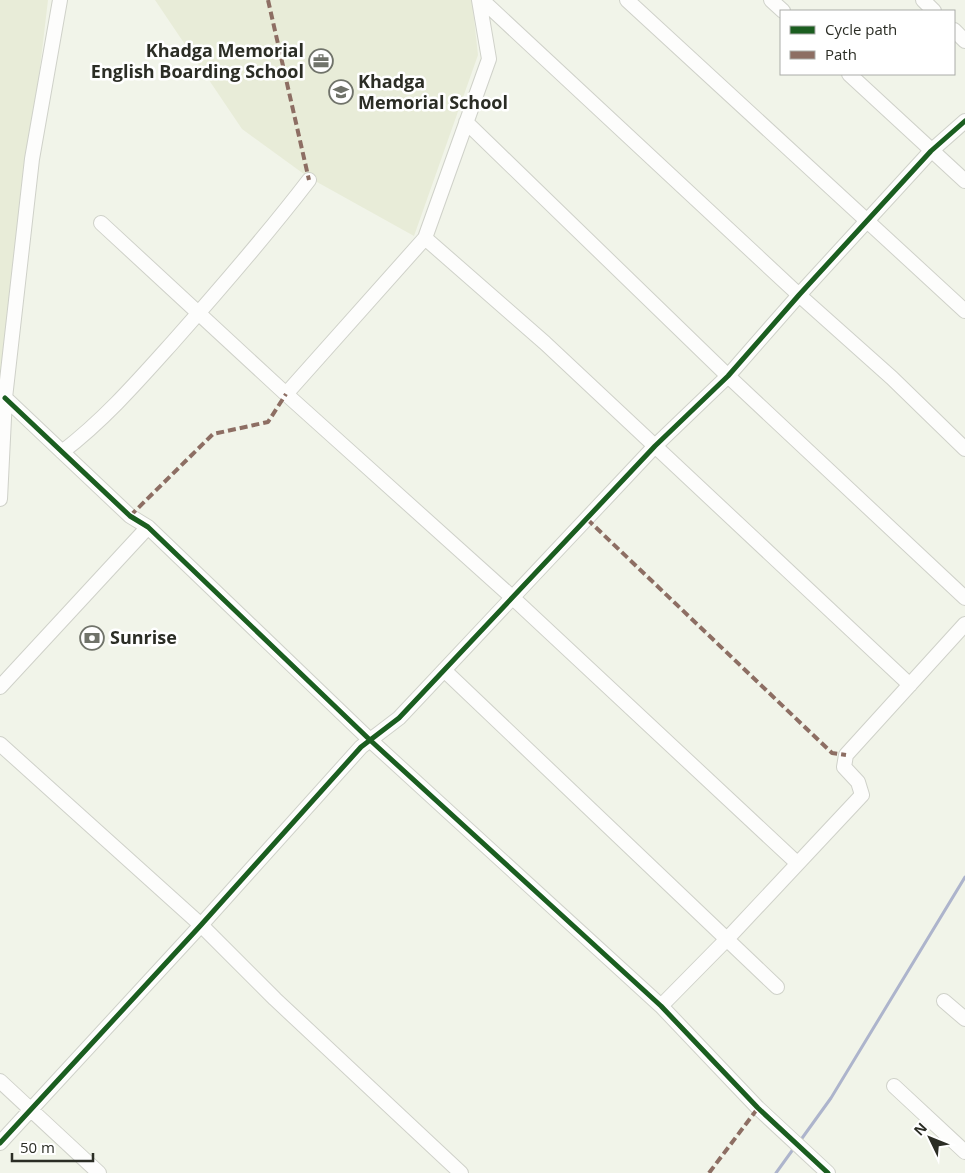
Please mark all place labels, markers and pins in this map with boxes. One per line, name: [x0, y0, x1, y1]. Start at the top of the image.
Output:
place label: Khadga Memorial English Boarding School: [91, 38, 304, 83]
office icon: Khadga Memorial English Boarding School: [308, 48, 334, 74]
place label: Khadga Memorial School: [358, 69, 508, 114]
school or university icon: Khadga Memorial School: [328, 79, 354, 105]
bank icon: Sunrise: [79, 625, 105, 651]
place label: Sunrise: [110, 625, 177, 649]

